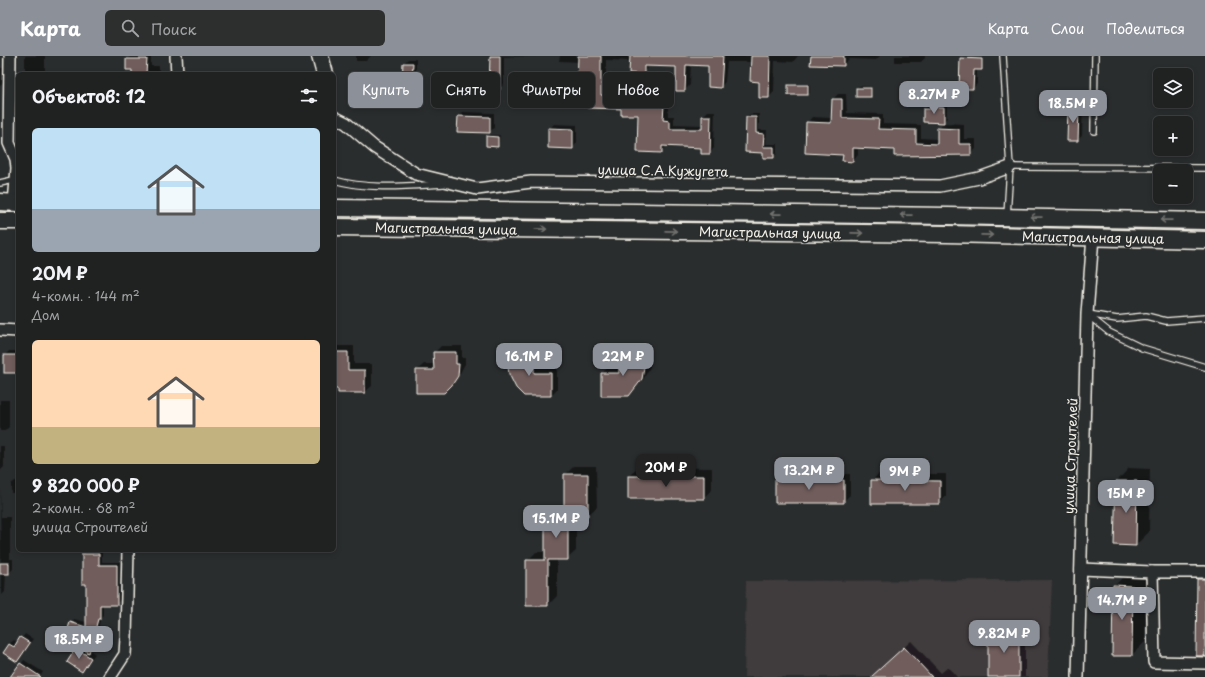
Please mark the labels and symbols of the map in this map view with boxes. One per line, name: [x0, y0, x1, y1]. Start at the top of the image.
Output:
pin: 8.27M ₽: [897, 81, 971, 115]
pin: 18.5M ₽: [1036, 90, 1110, 124]
street label: улица С.А.Кужугета: [597, 159, 729, 181]
one-way arrow: [770, 210, 783, 218]
one-way arrow: [900, 211, 913, 219]
one-way arrow: [1030, 214, 1043, 221]
street label: Магистральная улица: [375, 217, 518, 239]
one-way arrow: [1160, 217, 1173, 224]
street label: Магистральная улица: [699, 221, 842, 243]
one-way arrow: [534, 225, 547, 233]
street label: Магистральная улица: [1022, 226, 1165, 248]
one-way arrow: [664, 227, 677, 235]
one-way arrow: [850, 229, 863, 237]
one-way arrow: [980, 231, 993, 239]
pin: 16.1M ₽: [492, 343, 566, 377]
pin: 22M ₽: [595, 343, 651, 377]
street label: улица Строителей: [1058, 398, 1082, 514]
pin: 20M ₽: [638, 454, 694, 488]
pin: 13.2M ₽: [772, 457, 846, 491]
pin: 9M ₽: [881, 458, 929, 492]
pin: 15M ₽: [1098, 480, 1154, 514]
pin: 15.1M ₽: [519, 505, 593, 539]
pin: 14.7M ₽: [1085, 587, 1159, 621]
pin: 9.82M ₽: [967, 620, 1041, 654]
pin: 18.5M ₽: [42, 626, 116, 660]

